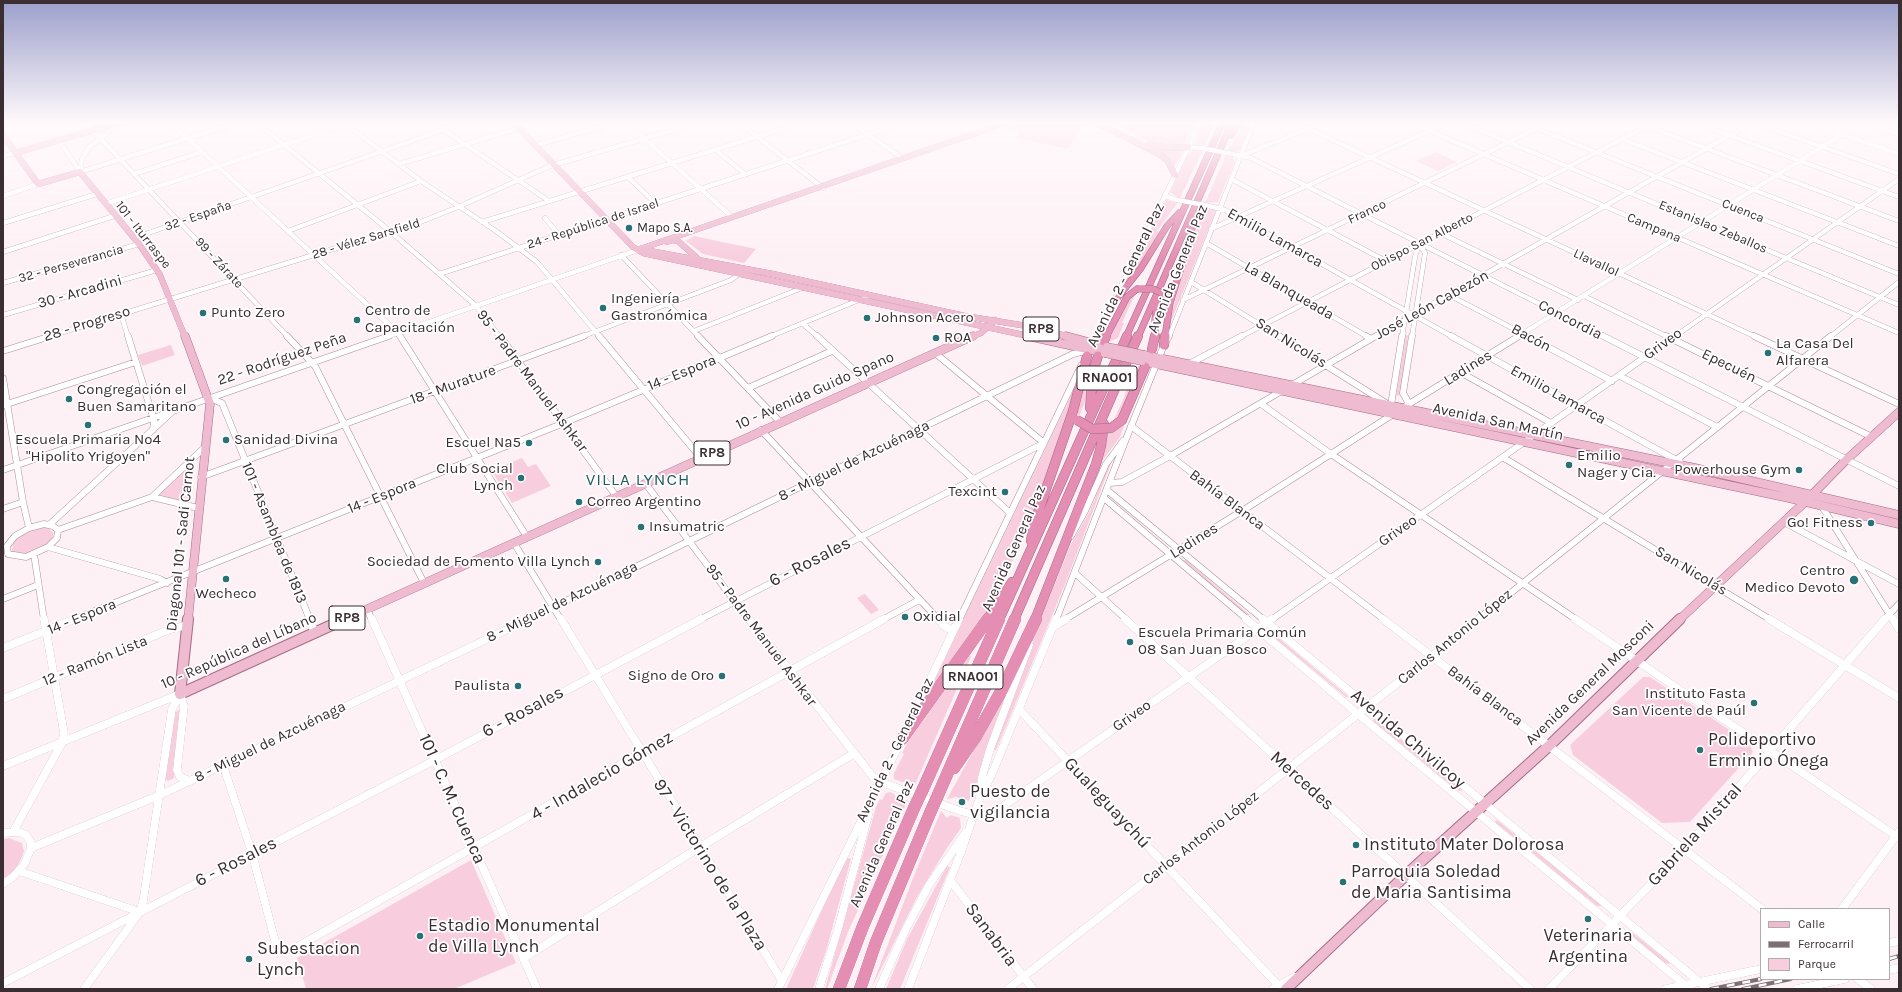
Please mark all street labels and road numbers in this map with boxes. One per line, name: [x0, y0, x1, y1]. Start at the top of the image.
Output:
street label: 24 - República de Israel: [525, 195, 661, 253]
street label: Cuenca: [1720, 195, 1766, 227]
street label: Franco: [1345, 196, 1389, 228]
street label: 32 - España: [162, 197, 234, 235]
street label: Estanislao Zeballos: [1656, 197, 1770, 257]
street label: 101 - Iturraspe: [112, 198, 174, 272]
street label: Avenida 2 - General Paz: [1083, 200, 1169, 350]
street label: Avenida General Paz: [1144, 202, 1212, 336]
street label: Emilio Lamarca: [1224, 204, 1326, 272]
street label: Obispo San Alberto: [1368, 209, 1476, 275]
street label: Campana: [1625, 210, 1683, 246]
street label: 28 - Vélez Sarsfield: [310, 215, 422, 263]
street label: 99 - Zárate: [191, 234, 247, 292]
street label: 32 - Perseverancia: [17, 242, 125, 286]
street label: Llavallol: [1571, 246, 1621, 280]
street label: La Blanqueada: [1241, 258, 1337, 324]
street label: José León Cabezón: [1372, 266, 1492, 344]
street label: 30 - Arcadini: [36, 271, 124, 313]
street label: Concordia: [1535, 296, 1605, 344]
street label: 28 - Progreso: [41, 302, 133, 346]
street label: 95 - Padre Manuel Ashkar: [472, 306, 592, 456]
street label: San Nicolás: [1252, 314, 1330, 372]
road number: RP8: [1023, 317, 1059, 341]
street label: Bacón: [1508, 320, 1554, 356]
street label: Griveo: [1640, 324, 1686, 364]
street label: 22 - Rodríguez Peña: [215, 328, 349, 390]
street label: Epecuén: [1699, 345, 1759, 387]
street label: Ladines: [1441, 346, 1495, 390]
street label: 10 - Avenida Guido Spano: [733, 348, 897, 434]
street label: 14 - Espora: [645, 351, 719, 395]
street label: 18 - Murature: [408, 361, 498, 409]
street label: Emilio Lamarca: [1507, 361, 1609, 429]
road number: RNA001: [1077, 366, 1137, 390]
street label: Avenida San Martín: [1431, 399, 1565, 445]
street label: 8 - Miguel de Azcuénaga: [775, 416, 933, 506]
road number: RP8: [694, 441, 730, 465]
street label: Diagonal 101 - Sadi Carnot: [163, 456, 199, 632]
street label: 101 - Asamblea de 1813: [237, 460, 311, 606]
street label: Bahía Blanca: [1186, 466, 1268, 534]
street label: 14 - Espora: [345, 474, 419, 518]
street label: Avenida General Paz: [978, 482, 1050, 614]
street label: Griveo: [1375, 511, 1421, 551]
street label: Ladines: [1167, 519, 1221, 563]
street label: 6 - Rosales: [765, 532, 855, 592]
street label: San Nicolás: [1652, 542, 1730, 600]
street label: 8 - Miguel de Azcuénaga: [483, 557, 641, 647]
street label: 95 - Padre Manuel Ashkar: [701, 560, 821, 710]
street label: Carlos Antonio López: [1394, 585, 1516, 689]
street label: 14 - Espora: [45, 595, 119, 639]
road number: RP8: [329, 606, 365, 630]
street label: 10 - República del Líbano: [158, 609, 320, 693]
street label: Avenida General Mosconi: [1522, 617, 1658, 749]
street label: 12 - Ramón Lista: [40, 632, 150, 690]
street label: Bahía Blanca: [1444, 662, 1526, 730]
road number: RNA001: [943, 665, 1003, 689]
street label: Avenida 2 - General Paz: [852, 675, 938, 825]
street label: 6 - Rosales: [479, 682, 567, 742]
street label: Avenida Chivilcoy: [1346, 685, 1470, 793]
street label: Griveo: [1109, 696, 1155, 736]
street label: 8 - Miguel de Azcuénaga: [191, 697, 349, 787]
street label: 4 - Indalecio Gómez: [527, 727, 677, 825]
street label: 101 - C. M. Cuenca: [414, 731, 490, 867]
street label: Mercedes: [1265, 747, 1339, 815]
street label: Gualeguaychú: [1059, 753, 1155, 853]
street label: 97 - Victorino de la Plaza: [648, 775, 772, 955]
street label: Avenida General Paz: [846, 778, 918, 910]
street label: Gabriela Mistral: [1643, 779, 1747, 891]
street label: Carlos Antonio López: [1139, 787, 1263, 889]
street label: 6 - Rosales: [191, 832, 281, 892]
street label: Sanabria: [960, 899, 1022, 971]

